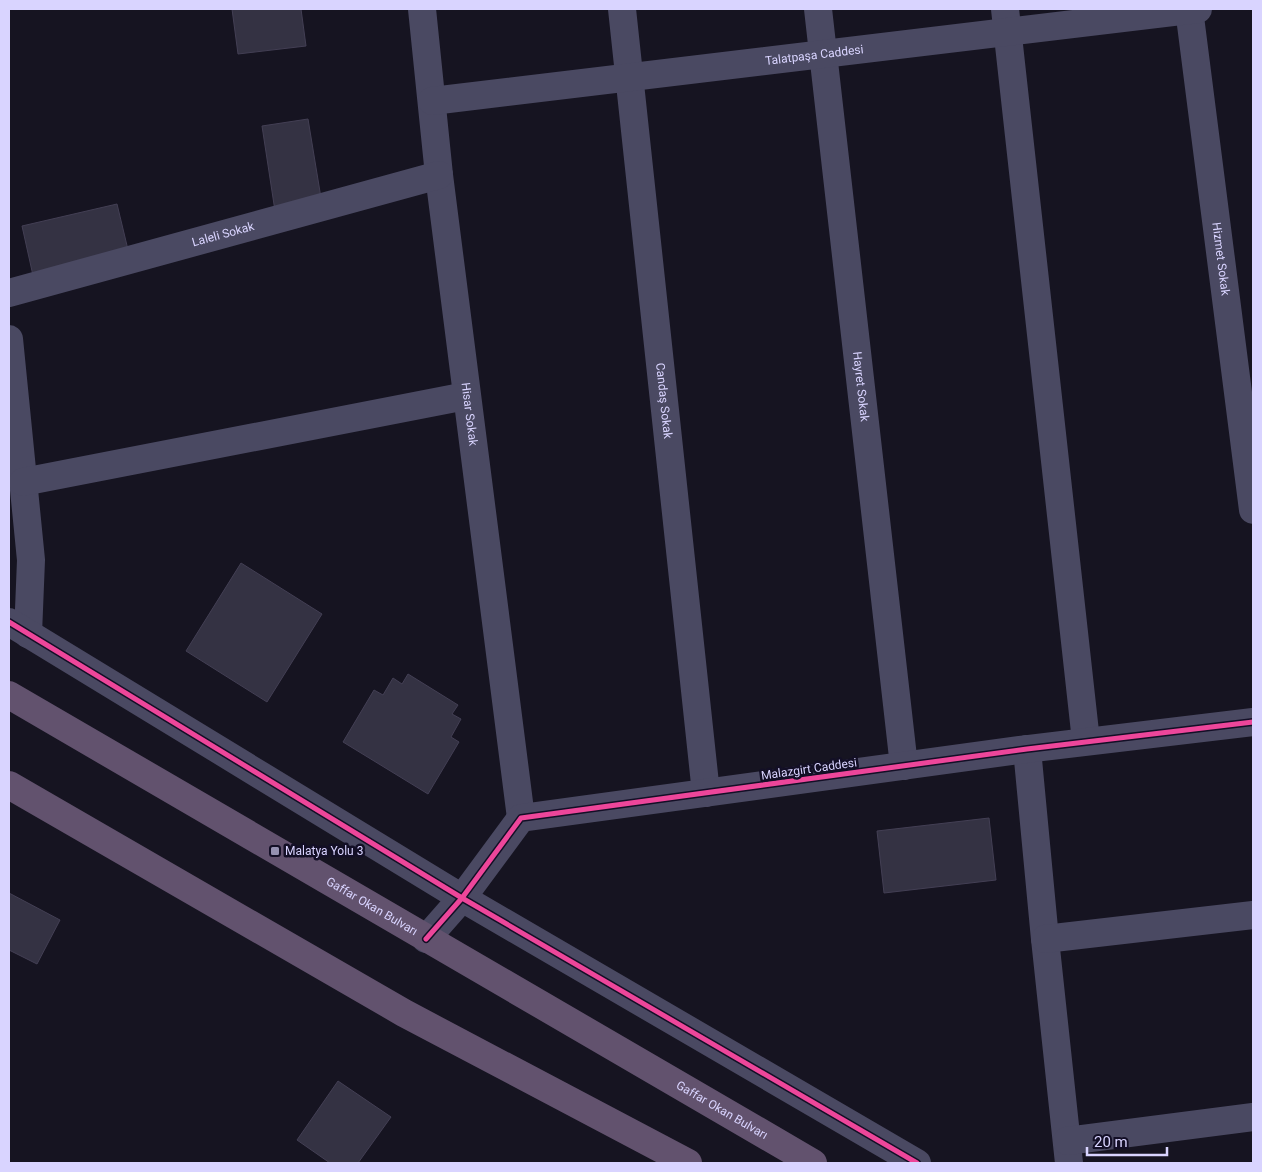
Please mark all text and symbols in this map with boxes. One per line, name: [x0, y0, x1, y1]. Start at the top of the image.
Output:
street label: Talatpaşa Caddesi: [764, 42, 864, 68]
street label: Laleli Sokak: [190, 219, 257, 249]
street label: Hizmet Sokak: [1209, 221, 1233, 297]
street label: Hayret Sokak: [850, 351, 872, 423]
street label: Candaş Sokak: [653, 362, 675, 440]
street label: Hisar Sokak: [459, 382, 481, 448]
street label: Malazgirt Caddesi: [760, 755, 858, 783]
place label: Malatya Yolu 3: [285, 844, 363, 858]
marker: Malatya Yolu 3: [269, 845, 281, 857]
street label: Gaffar Okan Bulvarı: [324, 874, 420, 938]
street label: Gaffar Okan Bulvarı: [674, 1078, 770, 1142]
scale bar: [1087, 1124, 1167, 1156]
text: 20 m: [1094, 1133, 1128, 1151]

